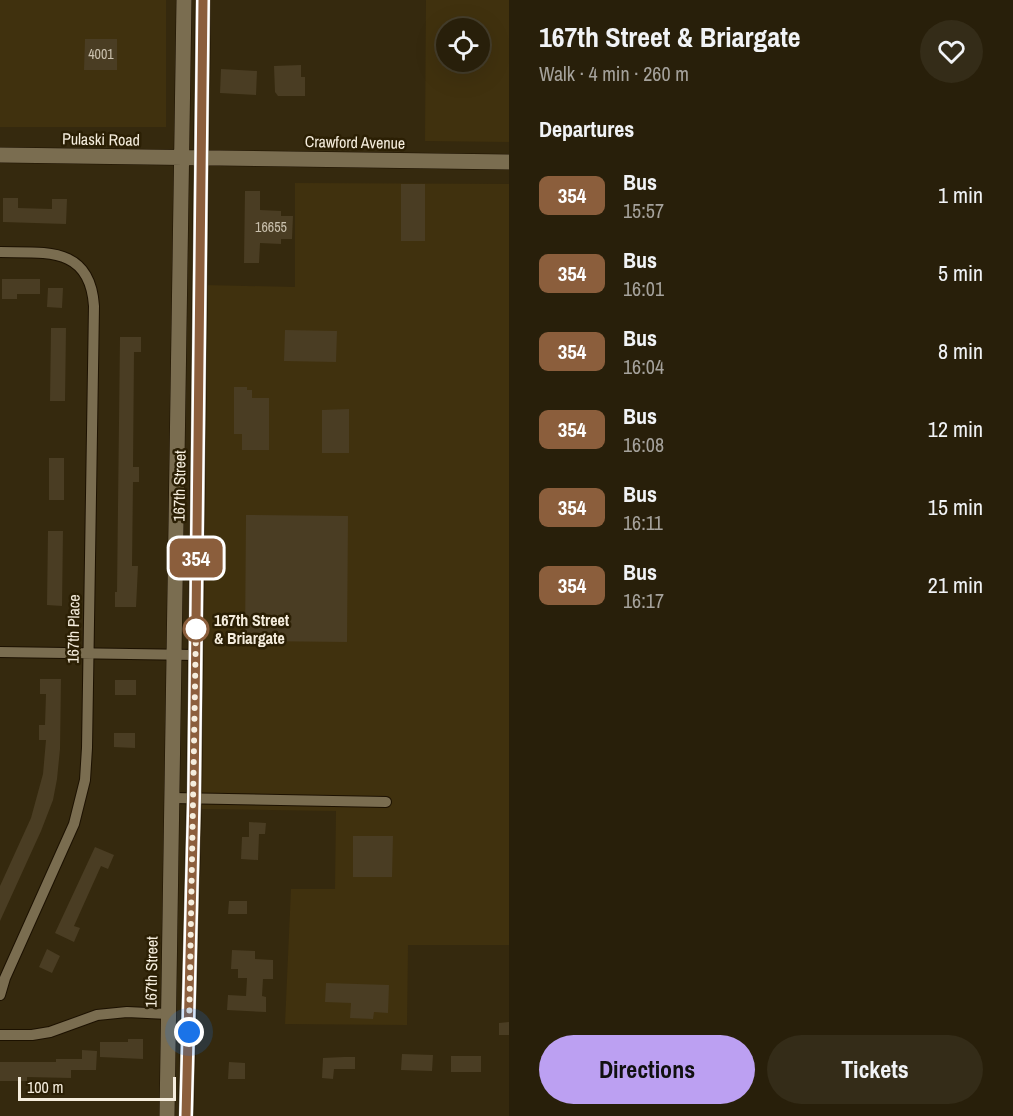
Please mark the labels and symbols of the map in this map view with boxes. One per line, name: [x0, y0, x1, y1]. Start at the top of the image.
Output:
house number: 4001: [88, 45, 114, 63]
street label: Pulaski Road: [62, 127, 140, 151]
street label: Crawford Avenue: [305, 130, 405, 154]
house number: 16655: [255, 218, 287, 236]
street label: 167th Street: [167, 450, 191, 522]
line badge: 354: [162, 538, 230, 578]
street label: 167th Place: [61, 594, 85, 664]
place label: 167th Street & Briargate: [214, 609, 290, 649]
marker: 167th Street & Briargate: [183, 616, 209, 642]
street label: 167th Street: [139, 936, 163, 1008]
your location: [174, 1017, 204, 1047]
scale bar: [18, 1074, 176, 1102]

